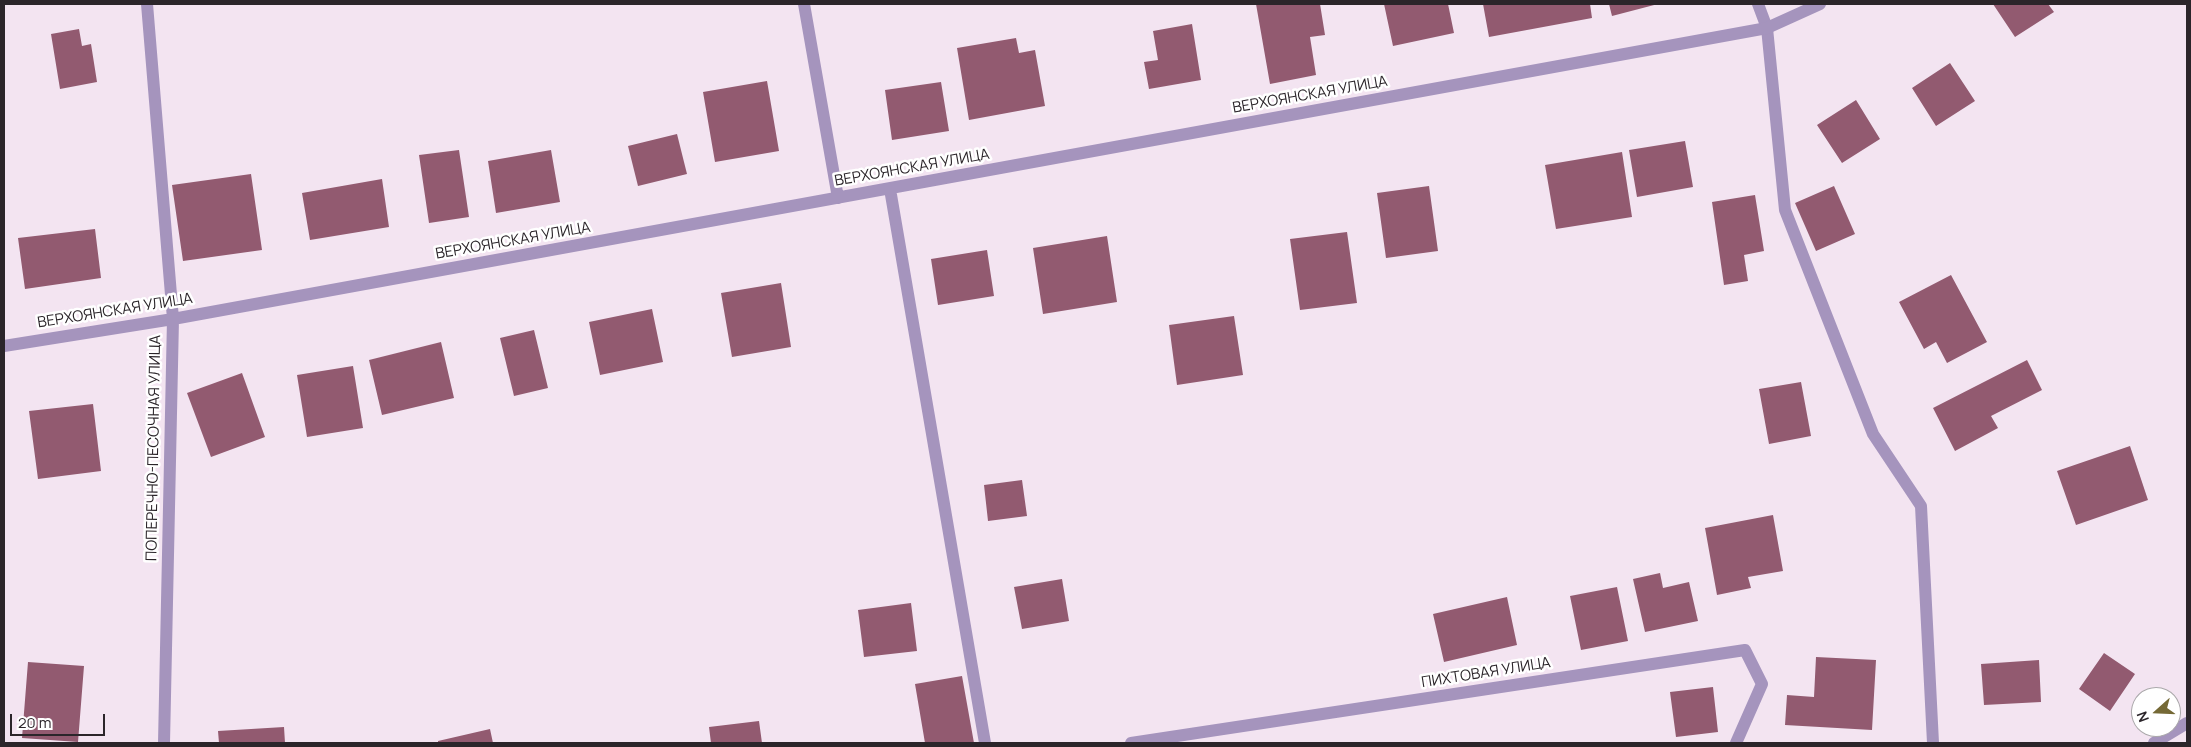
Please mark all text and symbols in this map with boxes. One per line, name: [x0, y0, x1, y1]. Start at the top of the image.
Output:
street label: ВЕРХОЯНСКАЯ УЛИЦА: [1231, 73, 1389, 117]
street label: ВЕРХОЯНСКАЯ УЛИЦА: [833, 146, 991, 190]
street label: ВЕРХОЯНСКАЯ УЛИЦА: [434, 219, 592, 263]
street label: ВЕРХОЯНСКАЯ УЛИЦА: [36, 290, 194, 332]
street label: ПОПЕРЕЧНО-ПЕСОЧНАЯ УЛИЦА: [143, 335, 165, 561]
street label: ПИХТОВАЯ УЛИЦА: [1420, 654, 1552, 692]
north arrow: [2131, 687, 2181, 737]
scale bar: [12, 704, 108, 736]
text: N: [2132, 709, 2153, 725]
text: 20 m: [18, 712, 51, 733]

